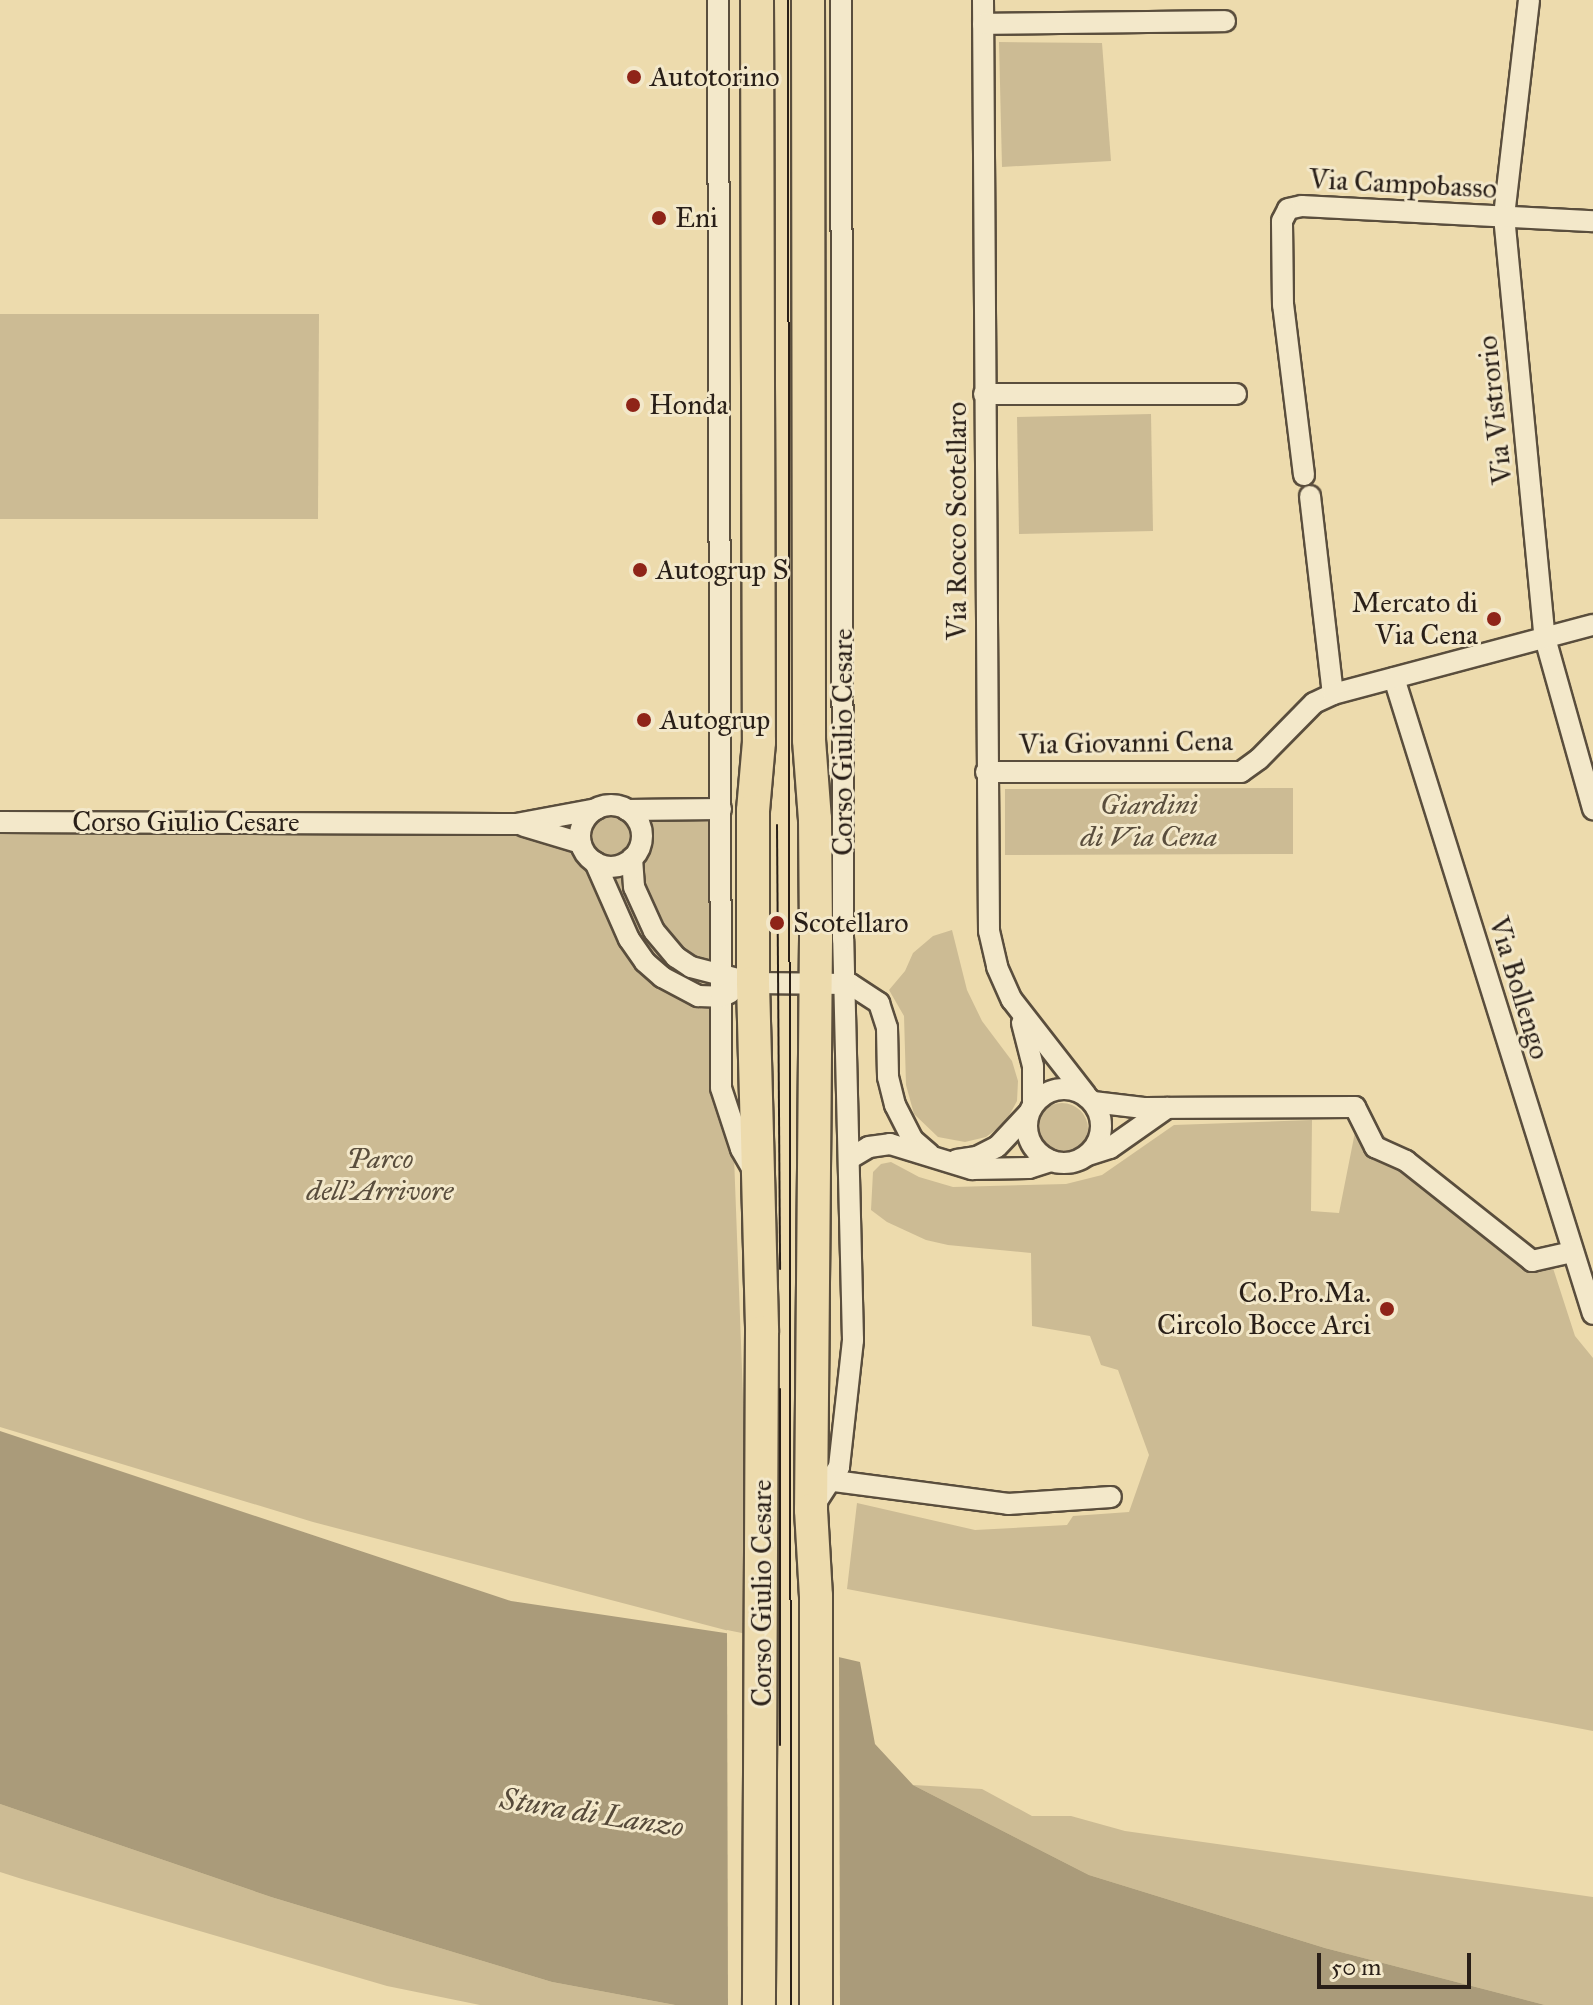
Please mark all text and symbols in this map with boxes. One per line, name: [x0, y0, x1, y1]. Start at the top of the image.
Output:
place label: Autotorino: [650, 60, 780, 94]
marker: Autotorino: [625, 68, 643, 86]
street label: Via Campobasso: [1308, 162, 1498, 206]
place label: Eni: [675, 201, 718, 235]
marker: Eni: [650, 209, 668, 227]
street label: Via Vistrorio: [1470, 334, 1520, 486]
place label: Honda: [649, 388, 728, 422]
marker: Honda: [624, 396, 642, 414]
street label: Via Rocco Scotellaro: [940, 402, 974, 640]
place label: Autogrup S: [656, 553, 788, 587]
marker: Autogrup S: [631, 561, 649, 579]
place label: Mercato di Via Cena: [1352, 586, 1478, 652]
marker: Mercato di Via Cena: [1485, 610, 1503, 628]
street label: Corso Giulio Cesare: [826, 628, 860, 856]
place label: Autogrup: [660, 703, 770, 737]
marker: Autogrup: [635, 711, 653, 729]
street label: Via Giovanni Cena: [1019, 724, 1233, 762]
park label: Giardini di Via Cena: [1081, 788, 1217, 854]
street label: Corso Giulio Cesare: [72, 805, 300, 839]
place label: Scotellaro: [793, 906, 908, 940]
street label: Via Bollengo: [1481, 913, 1557, 1063]
marker: Scotellaro: [768, 914, 786, 932]
park label: Parco dell'Arrivore: [307, 1142, 453, 1208]
place label: Co.Pro.Ma. Circolo Bocce Arci: [1157, 1276, 1371, 1342]
marker: Co.Pro.Ma. Circolo Bocce Arci: [1378, 1300, 1396, 1318]
street label: Corso Giulio Cesare: [745, 1479, 779, 1707]
water label: Stura di Lanzo: [498, 1781, 686, 1845]
scale bar: [1321, 1937, 1475, 1987]
text: 50 m: [1331, 1952, 1381, 1982]

